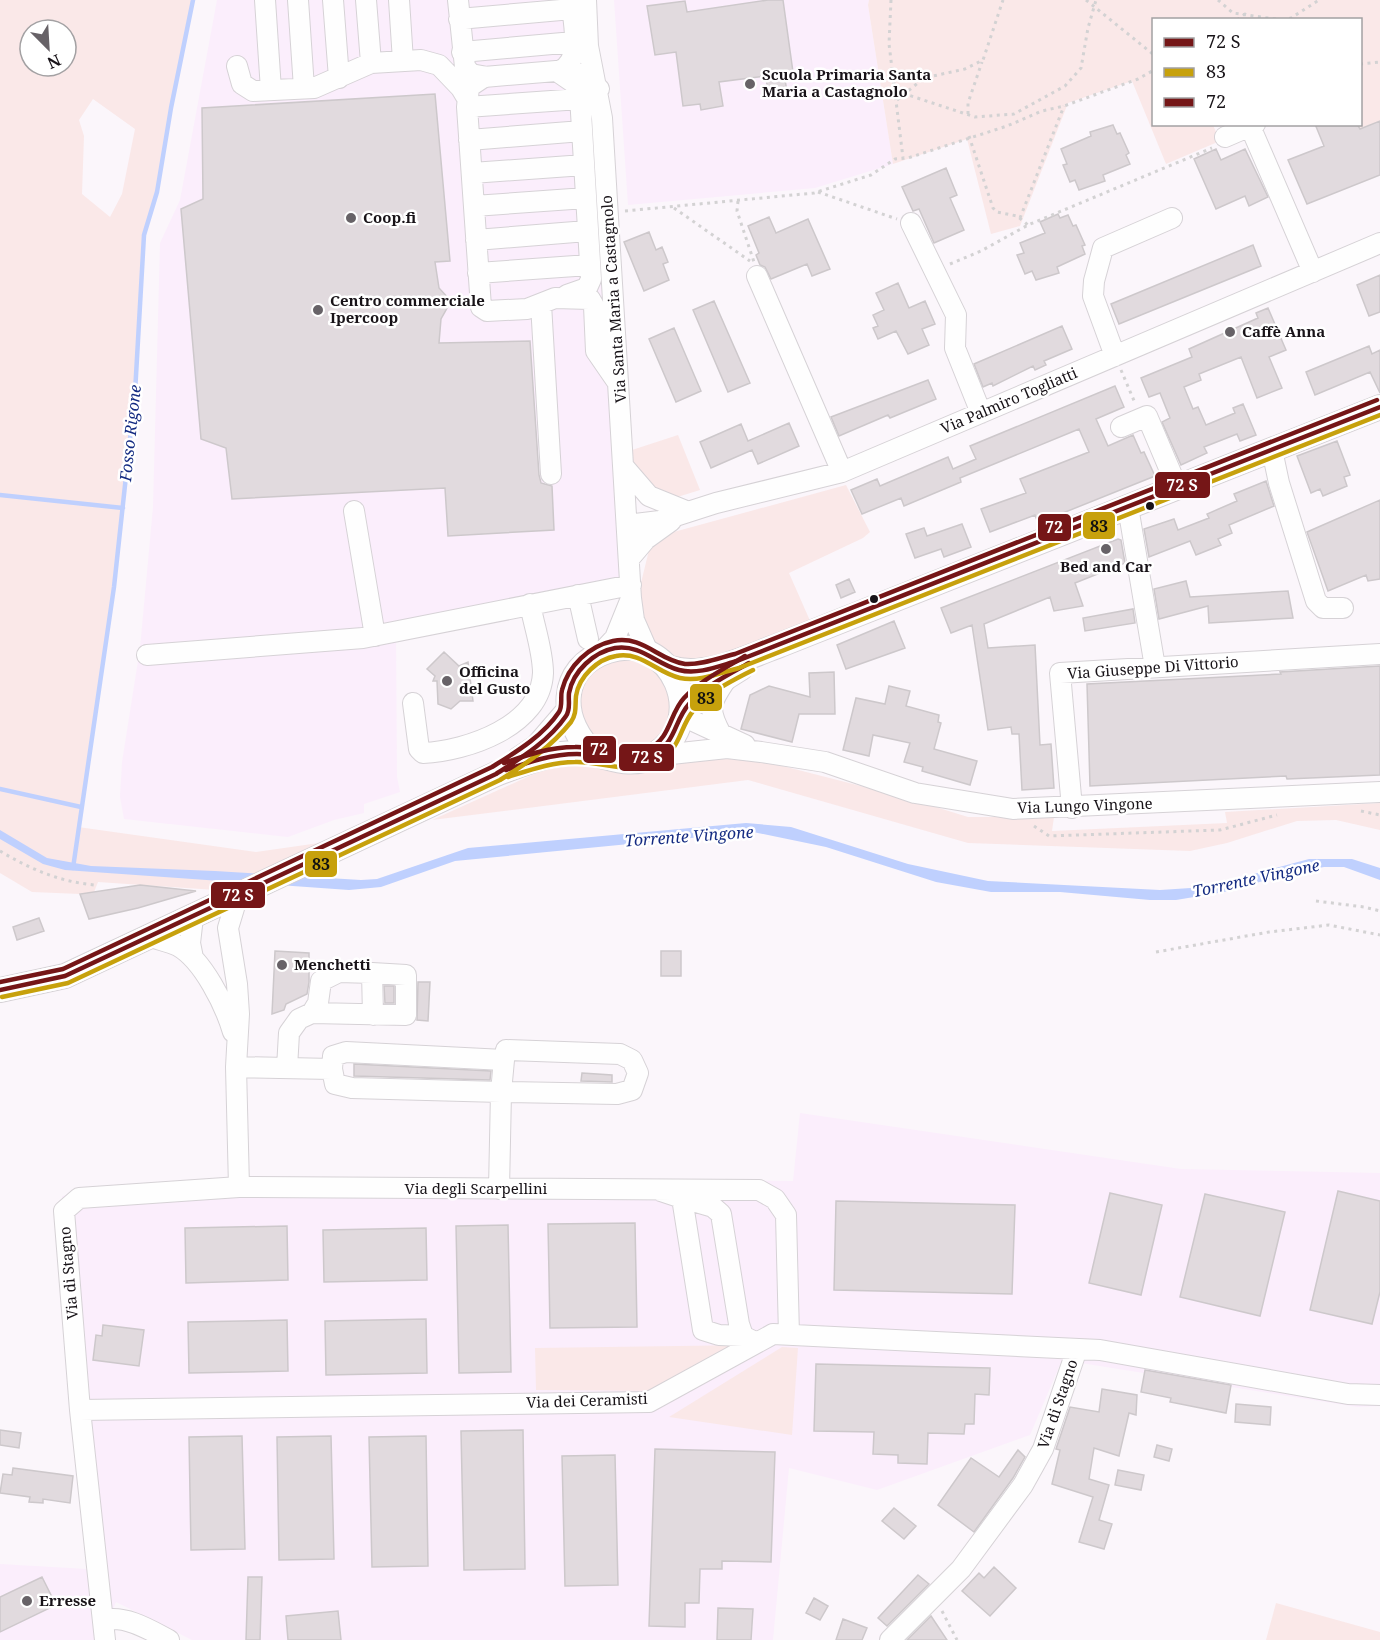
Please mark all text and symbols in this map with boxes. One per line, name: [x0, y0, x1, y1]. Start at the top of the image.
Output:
north arrow: [18, 18, 78, 78]
legend: [1152, 18, 1362, 126]
text: 72 S: [1206, 29, 1241, 53]
text: N: [44, 49, 64, 74]
text: 83: [1206, 59, 1226, 83]
place label: Scuola Primaria Santa Maria a Castagnolo: [762, 64, 931, 101]
marker: Scuola Primaria Santa Maria a Castagnolo: [743, 77, 757, 91]
text: 72: [1206, 89, 1226, 113]
street label: Via Santa Maria a Castagnolo: [596, 195, 630, 404]
place label: Coop.fi: [363, 207, 417, 227]
marker: Coop.fi: [344, 211, 358, 225]
place label: Centro commerciale Ipercoop: [330, 290, 485, 327]
marker: Centro commerciale Ipercoop: [311, 303, 325, 317]
place label: Caffè Anna: [1242, 321, 1325, 341]
marker: Caffè Anna: [1223, 325, 1237, 339]
street label: Via Palmiro Togliatti: [937, 362, 1080, 438]
water label: Fosso Rigone: [114, 383, 146, 483]
line badge: 72 S: [1154, 471, 1211, 499]
text: 72 S: [1166, 474, 1198, 496]
unlabelled marker: [1144, 500, 1156, 512]
line badge: 83: [1082, 511, 1116, 540]
line badge: 72: [1037, 513, 1072, 542]
text: 83: [1090, 515, 1108, 537]
text: 72: [1045, 516, 1063, 538]
marker: Bed and Car: [1099, 542, 1113, 556]
place label: Bed and Car: [1060, 556, 1152, 576]
unlabelled marker: [868, 593, 880, 605]
street label: Via Giuseppe Di Vittorio: [1067, 651, 1239, 683]
place label: Officina del Gusto: [459, 661, 531, 698]
marker: Officina del Gusto: [440, 674, 454, 688]
line badge: 83: [689, 683, 723, 712]
text: 83: [697, 687, 715, 709]
line badge: 72: [582, 735, 617, 764]
text: 72: [590, 738, 608, 760]
line badge: 72 S: [618, 743, 675, 772]
text: 72 S: [631, 746, 663, 768]
street label: Via Lungo Vingone: [1017, 793, 1153, 817]
water label: Torrente Vingone: [624, 821, 754, 851]
line badge: 83: [304, 850, 338, 878]
text: 83: [312, 853, 330, 875]
water label: Torrente Vingone: [1190, 854, 1322, 902]
line badge: 72 S: [210, 881, 266, 909]
text: 72 S: [222, 884, 254, 906]
place label: Menchetti: [294, 954, 372, 974]
marker: Menchetti: [275, 958, 289, 972]
street label: Via degli Scarpellini: [405, 1178, 548, 1198]
street label: Via di Stagno: [54, 1226, 82, 1321]
street label: Via di Stagno: [1032, 1356, 1082, 1451]
street label: Via dei Ceramisti: [526, 1388, 648, 1412]
place label: Erresse: [39, 1590, 96, 1610]
marker: Erresse: [20, 1594, 34, 1608]

